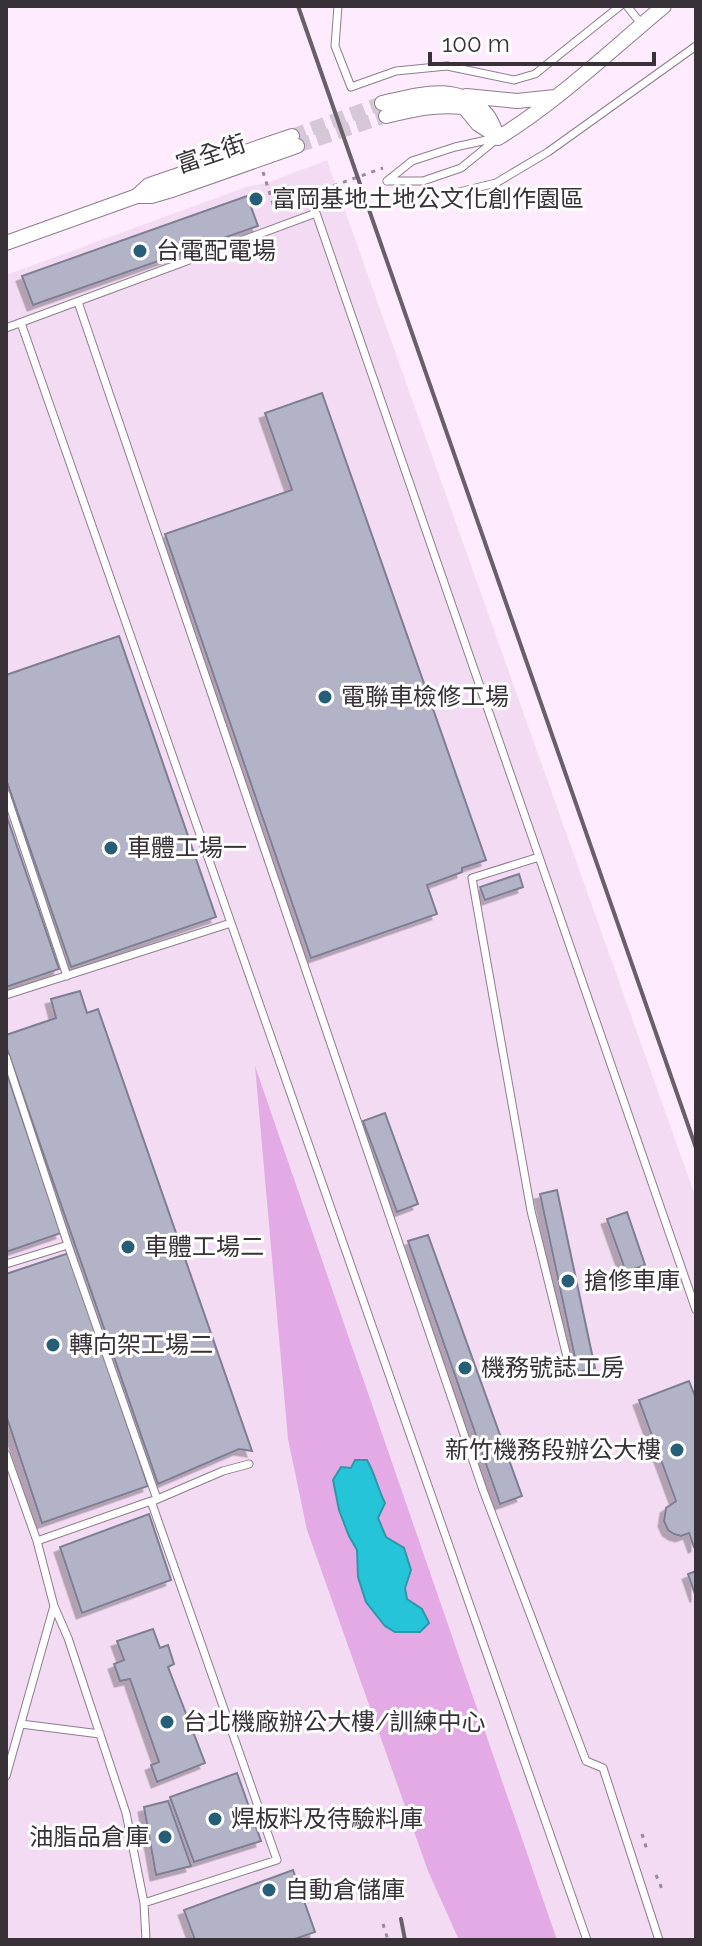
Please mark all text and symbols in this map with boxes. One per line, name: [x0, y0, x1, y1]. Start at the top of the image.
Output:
scale bar: [430, 16, 654, 66]
text: 100 m: [442, 29, 510, 58]
street label: 富全街: [172, 128, 250, 179]
place label: 富岡基地土地公文化創作園區: [272, 184, 584, 213]
marker: 富岡基地土地公文化創作園區: [247, 190, 265, 208]
place label: 台電配電場: [156, 236, 276, 265]
marker: 台電配電場: [131, 242, 149, 260]
place label: 電聯車檢修工場: [341, 682, 509, 711]
marker: 電聯車檢修工場: [316, 688, 334, 706]
place label: 車體工場一: [127, 833, 247, 862]
marker: 車體工場一: [102, 839, 120, 857]
place label: 車體工場二: [144, 1232, 264, 1261]
marker: 車體工場二: [119, 1238, 137, 1256]
place label: 搶修車庫: [584, 1266, 680, 1295]
marker: 搶修車庫: [559, 1272, 577, 1290]
place label: 轉向架工場二: [69, 1330, 213, 1359]
marker: 轉向架工場二: [44, 1336, 62, 1354]
place label: 機務號誌工房: [481, 1353, 625, 1382]
marker: 機務號誌工房: [456, 1359, 474, 1377]
place label: 新竹機務段辦公大樓: [445, 1435, 661, 1464]
marker: 新竹機務段辦公大樓: [668, 1441, 686, 1459]
place label: 台北機廠辦公大樓/訓練中心: [183, 1707, 486, 1736]
marker: 台北機廠辦公大樓/訓練中心: [158, 1713, 176, 1731]
place label: 焊板料及待驗料庫: [231, 1804, 423, 1833]
marker: 焊板料及待驗料庫: [206, 1810, 224, 1828]
place label: 油脂品倉庫: [29, 1822, 149, 1851]
marker: 油脂品倉庫: [156, 1828, 174, 1846]
place label: 自動倉儲庫: [285, 1875, 405, 1904]
marker: 自動倉儲庫: [260, 1881, 278, 1899]

